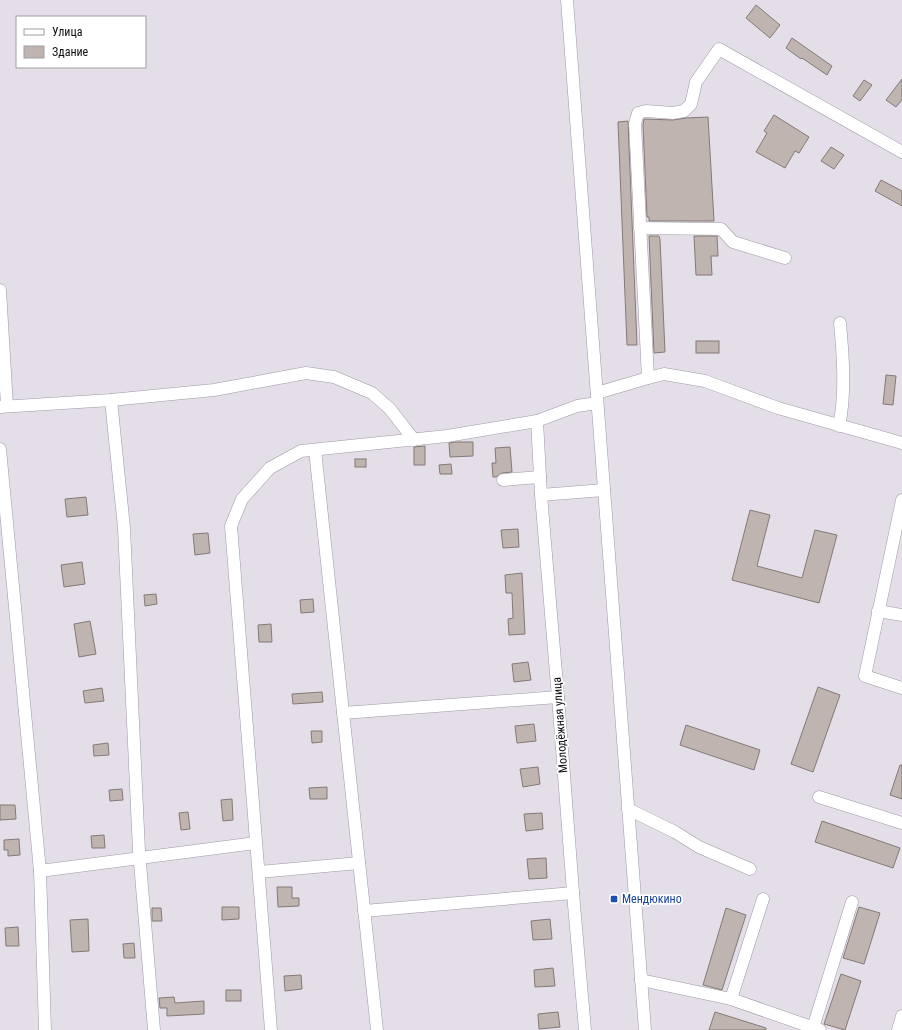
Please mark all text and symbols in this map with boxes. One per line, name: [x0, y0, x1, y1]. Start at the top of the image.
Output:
legend: [16, 16, 146, 68]
text: Улица: [52, 25, 83, 39]
text: Здание: [52, 45, 89, 59]
street label: Молодёжная улица: [550, 676, 570, 773]
place label: Мендюкино: [622, 892, 682, 906]
marker: Мендюкино: [609, 894, 619, 904]

